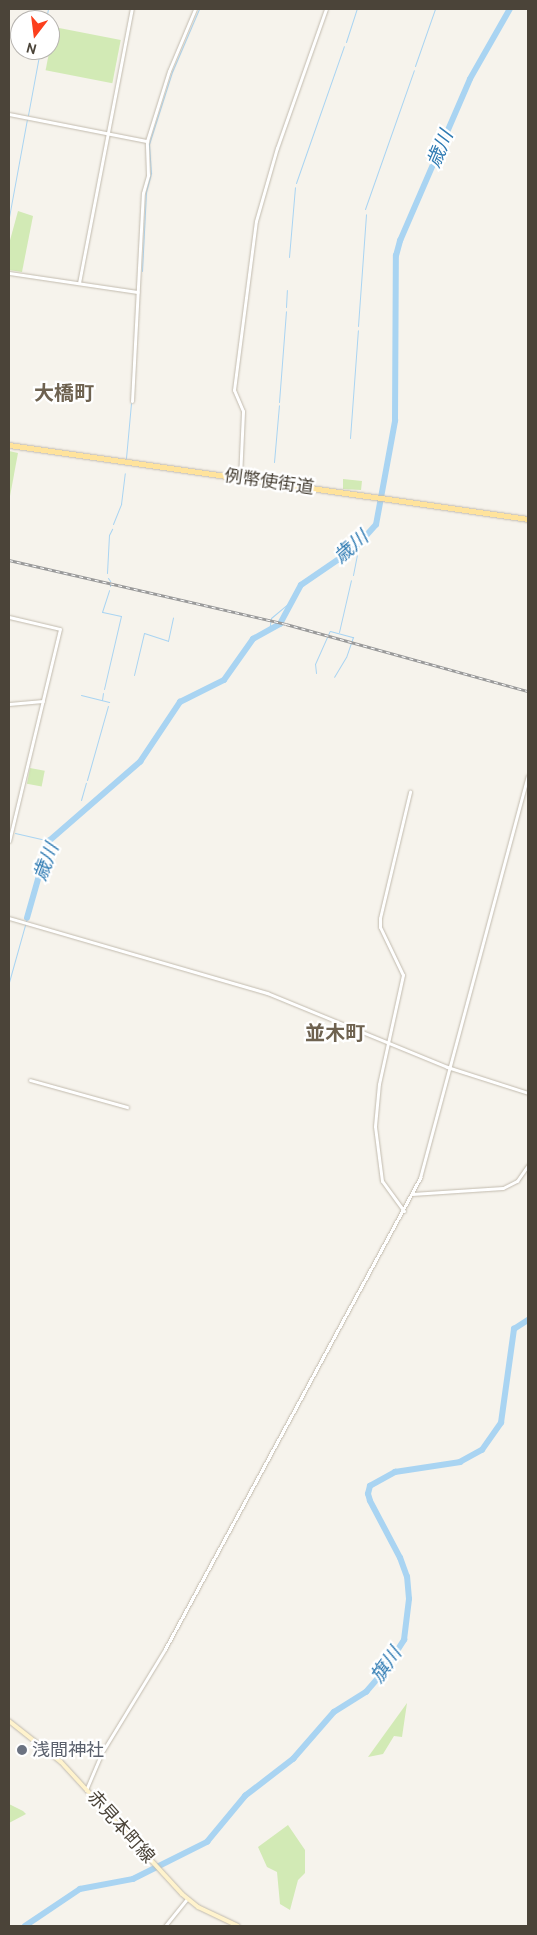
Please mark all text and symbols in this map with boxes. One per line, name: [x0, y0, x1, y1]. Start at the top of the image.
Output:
north arrow: [10, 10, 60, 60]
text: N: [24, 39, 38, 58]
water label: 歳川: [422, 127, 458, 171]
district label: 大橋町: [34, 381, 94, 405]
street label: 例幣使街道: [223, 465, 315, 499]
water label: 歳川: [329, 526, 373, 568]
water label: 歳川: [29, 840, 63, 884]
district label: 並木町: [305, 1021, 365, 1045]
water label: 旗川: [366, 1643, 406, 1687]
place label: 浅間神社: [32, 1739, 104, 1761]
marker: 浅間神社: [16, 1744, 28, 1756]
street label: 赤見本町線: [83, 1786, 159, 1868]

